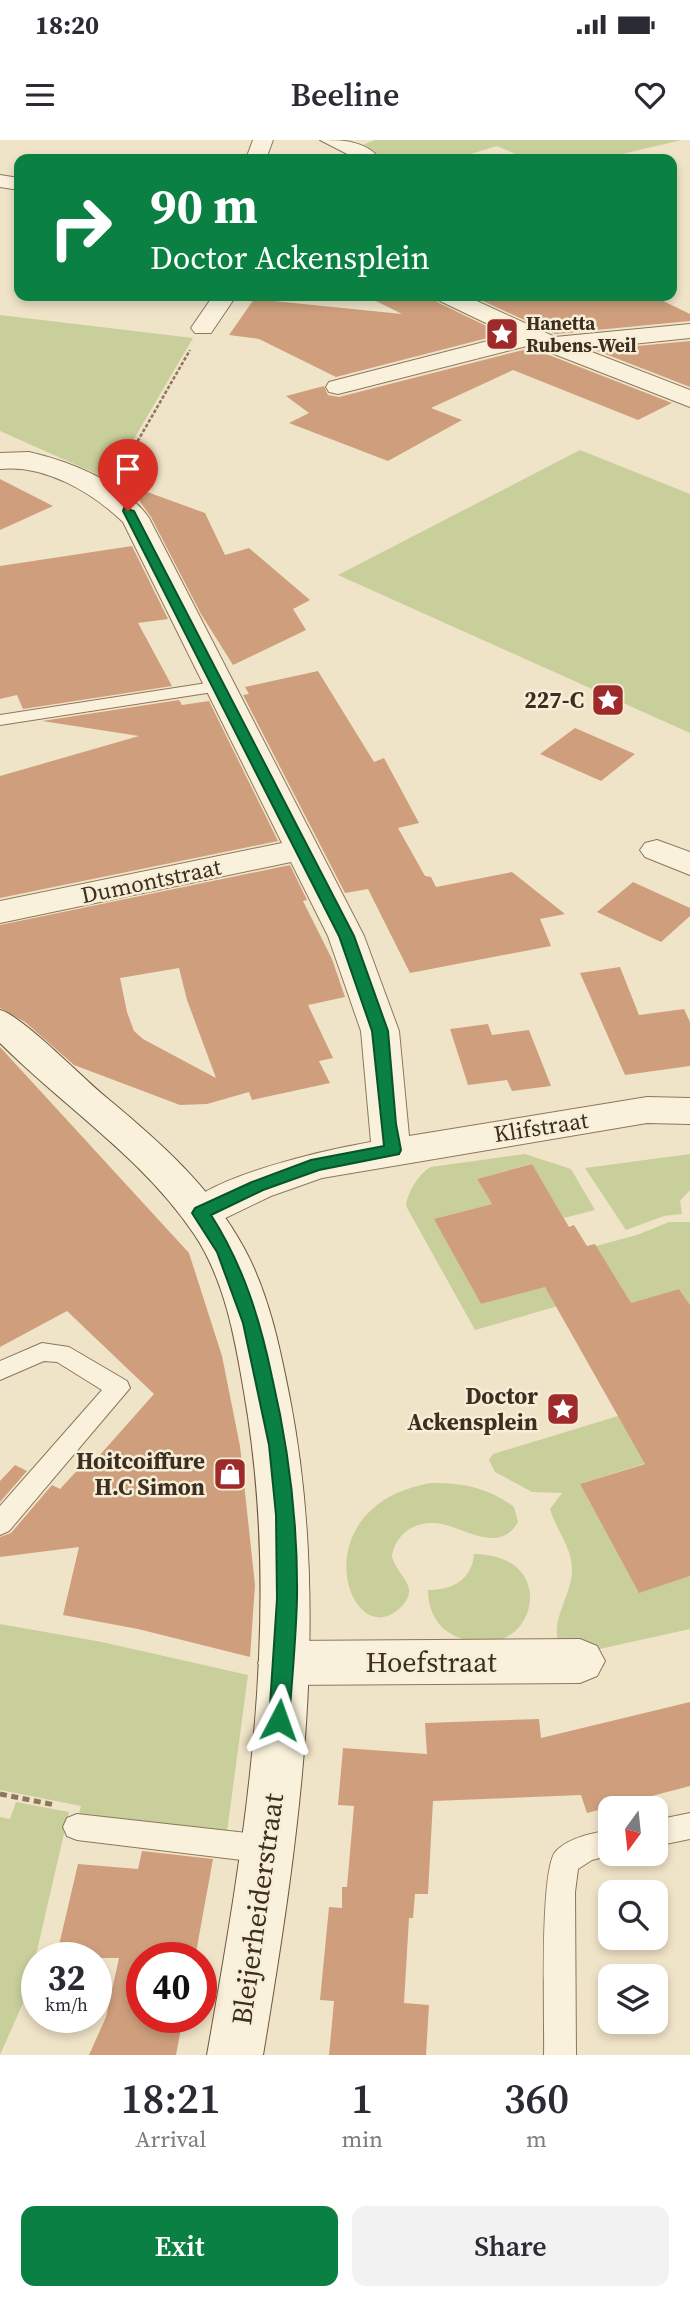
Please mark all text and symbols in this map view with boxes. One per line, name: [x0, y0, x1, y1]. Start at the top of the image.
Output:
text: 18:20: [35, 7, 99, 43]
text: Beeline: [291, 73, 399, 117]
icon: menu: [21, 76, 59, 114]
icon: heart: [631, 76, 669, 114]
text: 90 m: [150, 172, 258, 239]
icon: right: [35, 182, 126, 273]
text: Doctor Ackensplein: [150, 236, 430, 280]
place label: Hanetta Rubens-Weil: [526, 310, 637, 358]
place icon: Hanetta Rubens-Weil: [483, 315, 521, 353]
pin: [98, 439, 158, 511]
icon: arrive: [109, 450, 147, 488]
place icon: 227-C: [589, 681, 627, 719]
place label: 227-C: [524, 684, 584, 716]
street label: Dumontstraat: [78, 850, 224, 911]
street label: Klifstraat: [492, 1104, 591, 1150]
place label: Doctor Ackensplein: [407, 1380, 538, 1438]
place icon: Doctor Ackensplein: [544, 1390, 582, 1428]
place label: Hoitcoiffure H.C Simon: [76, 1445, 205, 1503]
shop icon: Hoitcoiffure H.C Simon: [211, 1455, 249, 1493]
street label: Hoefstraat: [365, 1643, 497, 1681]
position arrow: [242, 1683, 316, 1757]
street label: Bleijerheiderstraat: [222, 1790, 292, 2027]
north arrow: [598, 1796, 668, 1866]
map controls: [598, 1796, 668, 2034]
button: search: [598, 1880, 668, 1950]
speed limit sign: 40: [126, 1942, 217, 2033]
text: 32: [48, 1954, 85, 2002]
button: layers: [598, 1964, 668, 2034]
text: km/h: [45, 1992, 88, 2017]
text: 18:21: [121, 2069, 221, 2127]
text: 1: [351, 2069, 373, 2127]
text: 360: [504, 2069, 569, 2127]
text: Arrival: [135, 2123, 206, 2155]
text: min: [341, 2123, 383, 2155]
text: m: [526, 2123, 547, 2155]
button: Exit: [21, 2206, 338, 2286]
button: Share: [352, 2206, 669, 2286]

